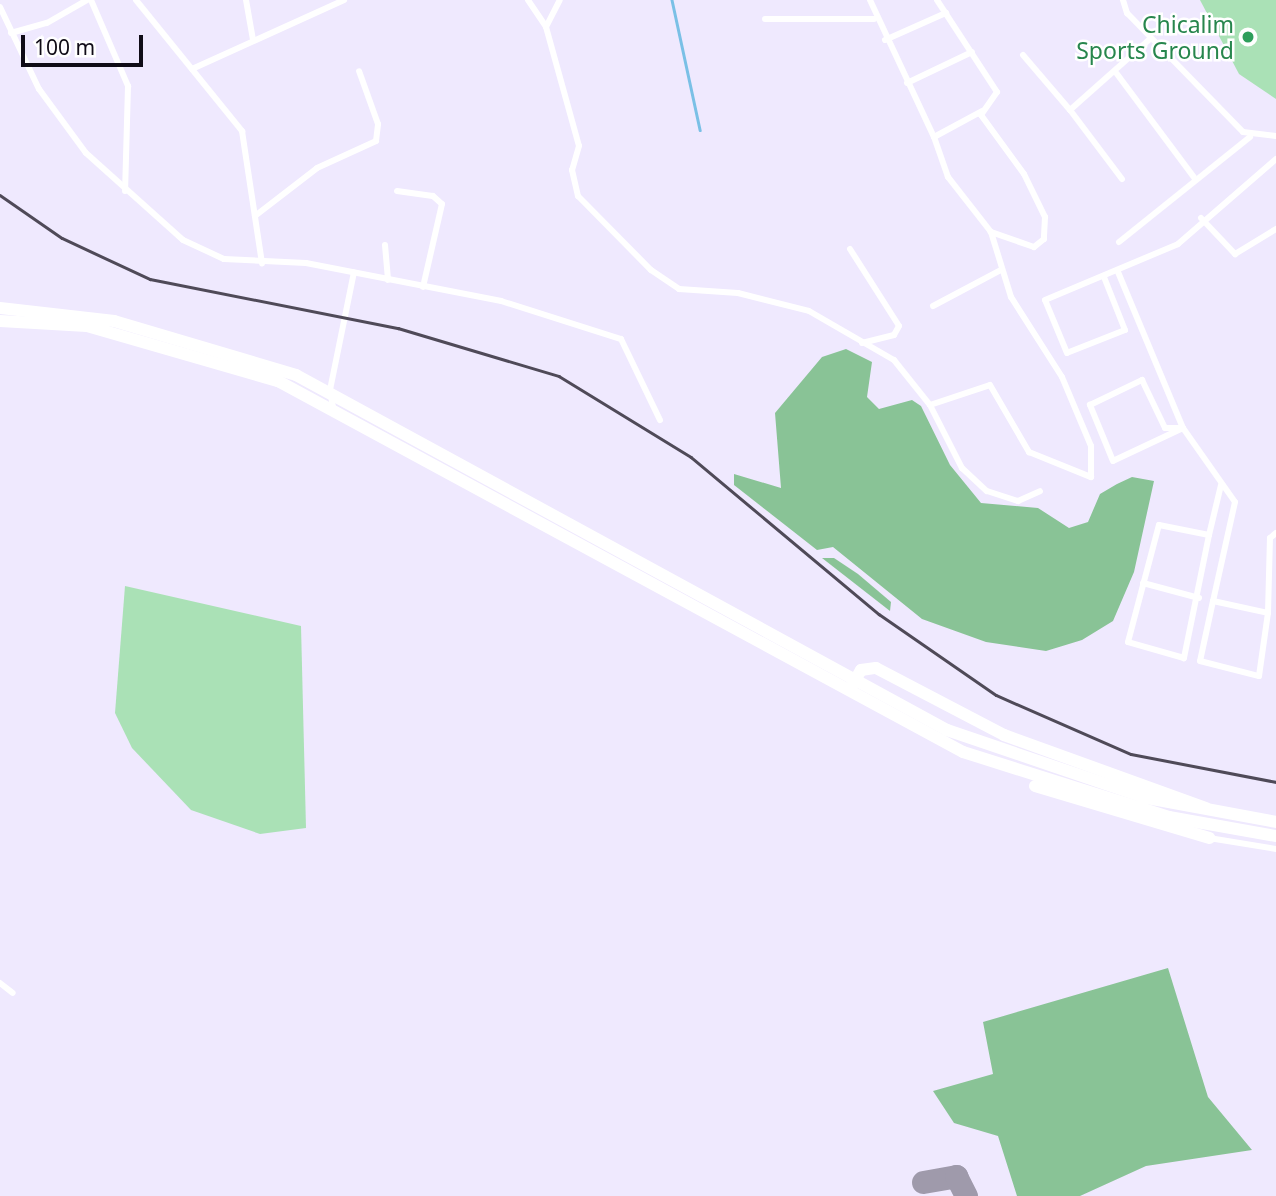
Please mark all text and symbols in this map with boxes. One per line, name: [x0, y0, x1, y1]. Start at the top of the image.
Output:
place label: Chicalim Sports Ground: [1076, 10, 1234, 64]
scale bar: [24, 21, 147, 65]
marker: Chicalim Sports Ground: [1240, 29, 1256, 45]
text: 100 m: [34, 33, 95, 61]

